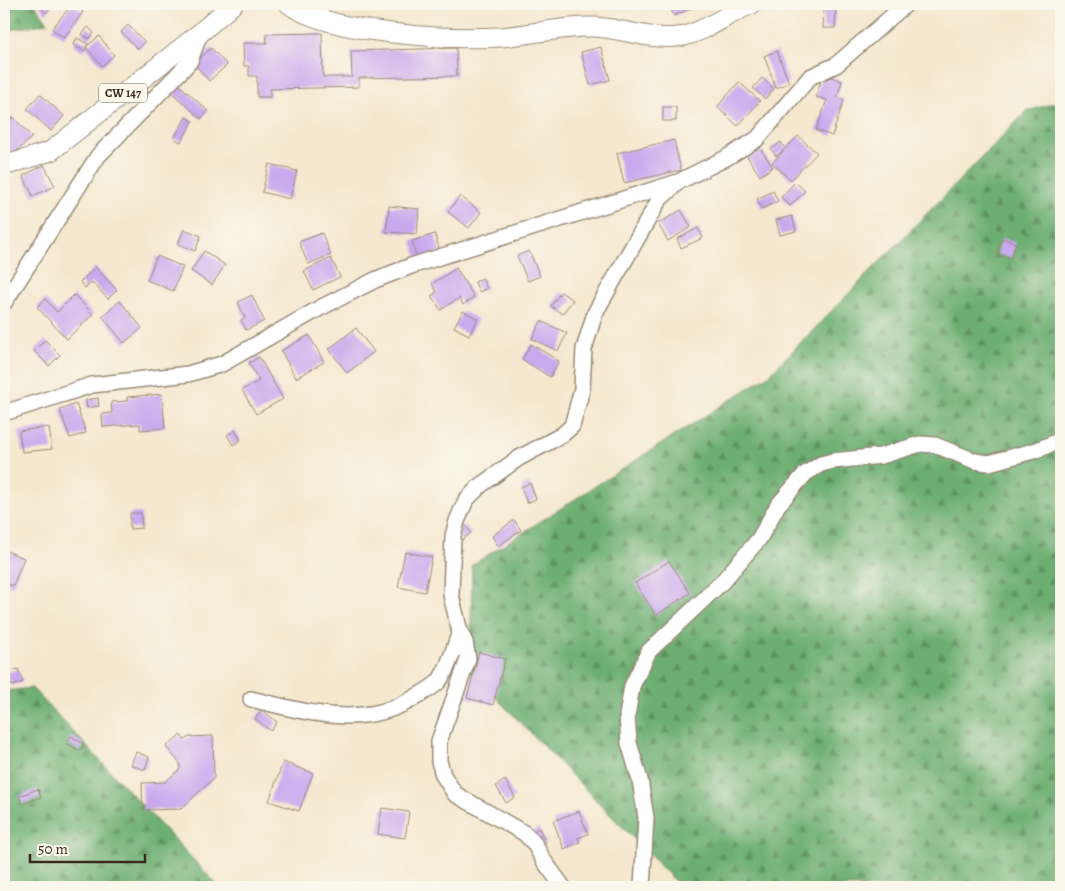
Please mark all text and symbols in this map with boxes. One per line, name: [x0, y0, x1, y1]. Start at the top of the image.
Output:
road number: CW 147: [99, 84, 147, 102]
scale bar: [30, 831, 145, 863]
text: 50 m: [38, 839, 68, 859]

